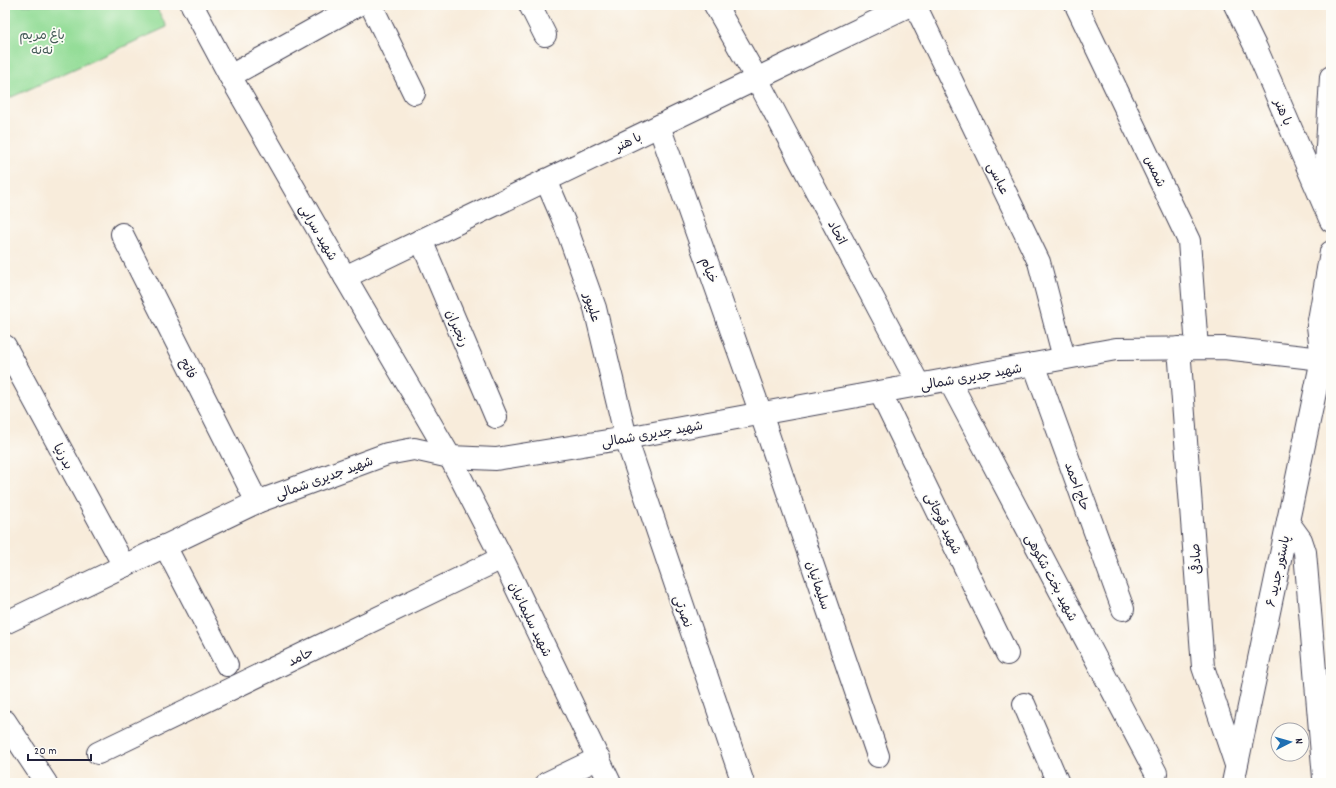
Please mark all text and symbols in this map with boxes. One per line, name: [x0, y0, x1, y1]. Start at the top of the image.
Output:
park label: باغ مریم نه‌نه: [19, 27, 65, 61]
street label: با هنر: [1267, 96, 1296, 129]
street label: با هنر: [612, 129, 646, 158]
street label: شمس: [1138, 153, 1170, 191]
street label: عباسی: [981, 160, 1013, 198]
street label: شهید سرابی: [293, 201, 341, 265]
street label: اتحاد: [821, 218, 850, 249]
street label: خیام: [694, 255, 721, 286]
street label: علیپور: [577, 290, 604, 325]
street label: رنجبران: [439, 307, 472, 351]
street label: فاتح: [174, 356, 200, 383]
street label: شهید جدیری شمالی: [919, 360, 1024, 397]
street label: شهید جدیری شمالی: [600, 417, 705, 454]
street label: بدرنیا: [47, 441, 77, 474]
street label: شهید جدیری شمالی: [273, 453, 376, 506]
street label: حاج احمد: [1058, 460, 1093, 514]
street label: شهید قوجائی: [919, 490, 965, 558]
street label: شهید بخت شکوهی: [1019, 531, 1081, 625]
street label: پاستور جدید ۶: [1263, 534, 1296, 609]
street label: صادقی: [1186, 543, 1208, 575]
street label: سلیمانیان: [799, 559, 834, 613]
street label: شهید سلیمانیان: [502, 579, 555, 661]
street label: نصرتی: [667, 593, 696, 631]
street label: حامد: [285, 644, 317, 673]
north arrow: [1270, 722, 1310, 762]
scale bar: [28, 736, 91, 762]
text: N: [1290, 738, 1306, 745]
text: 20 m: [34, 743, 57, 760]

